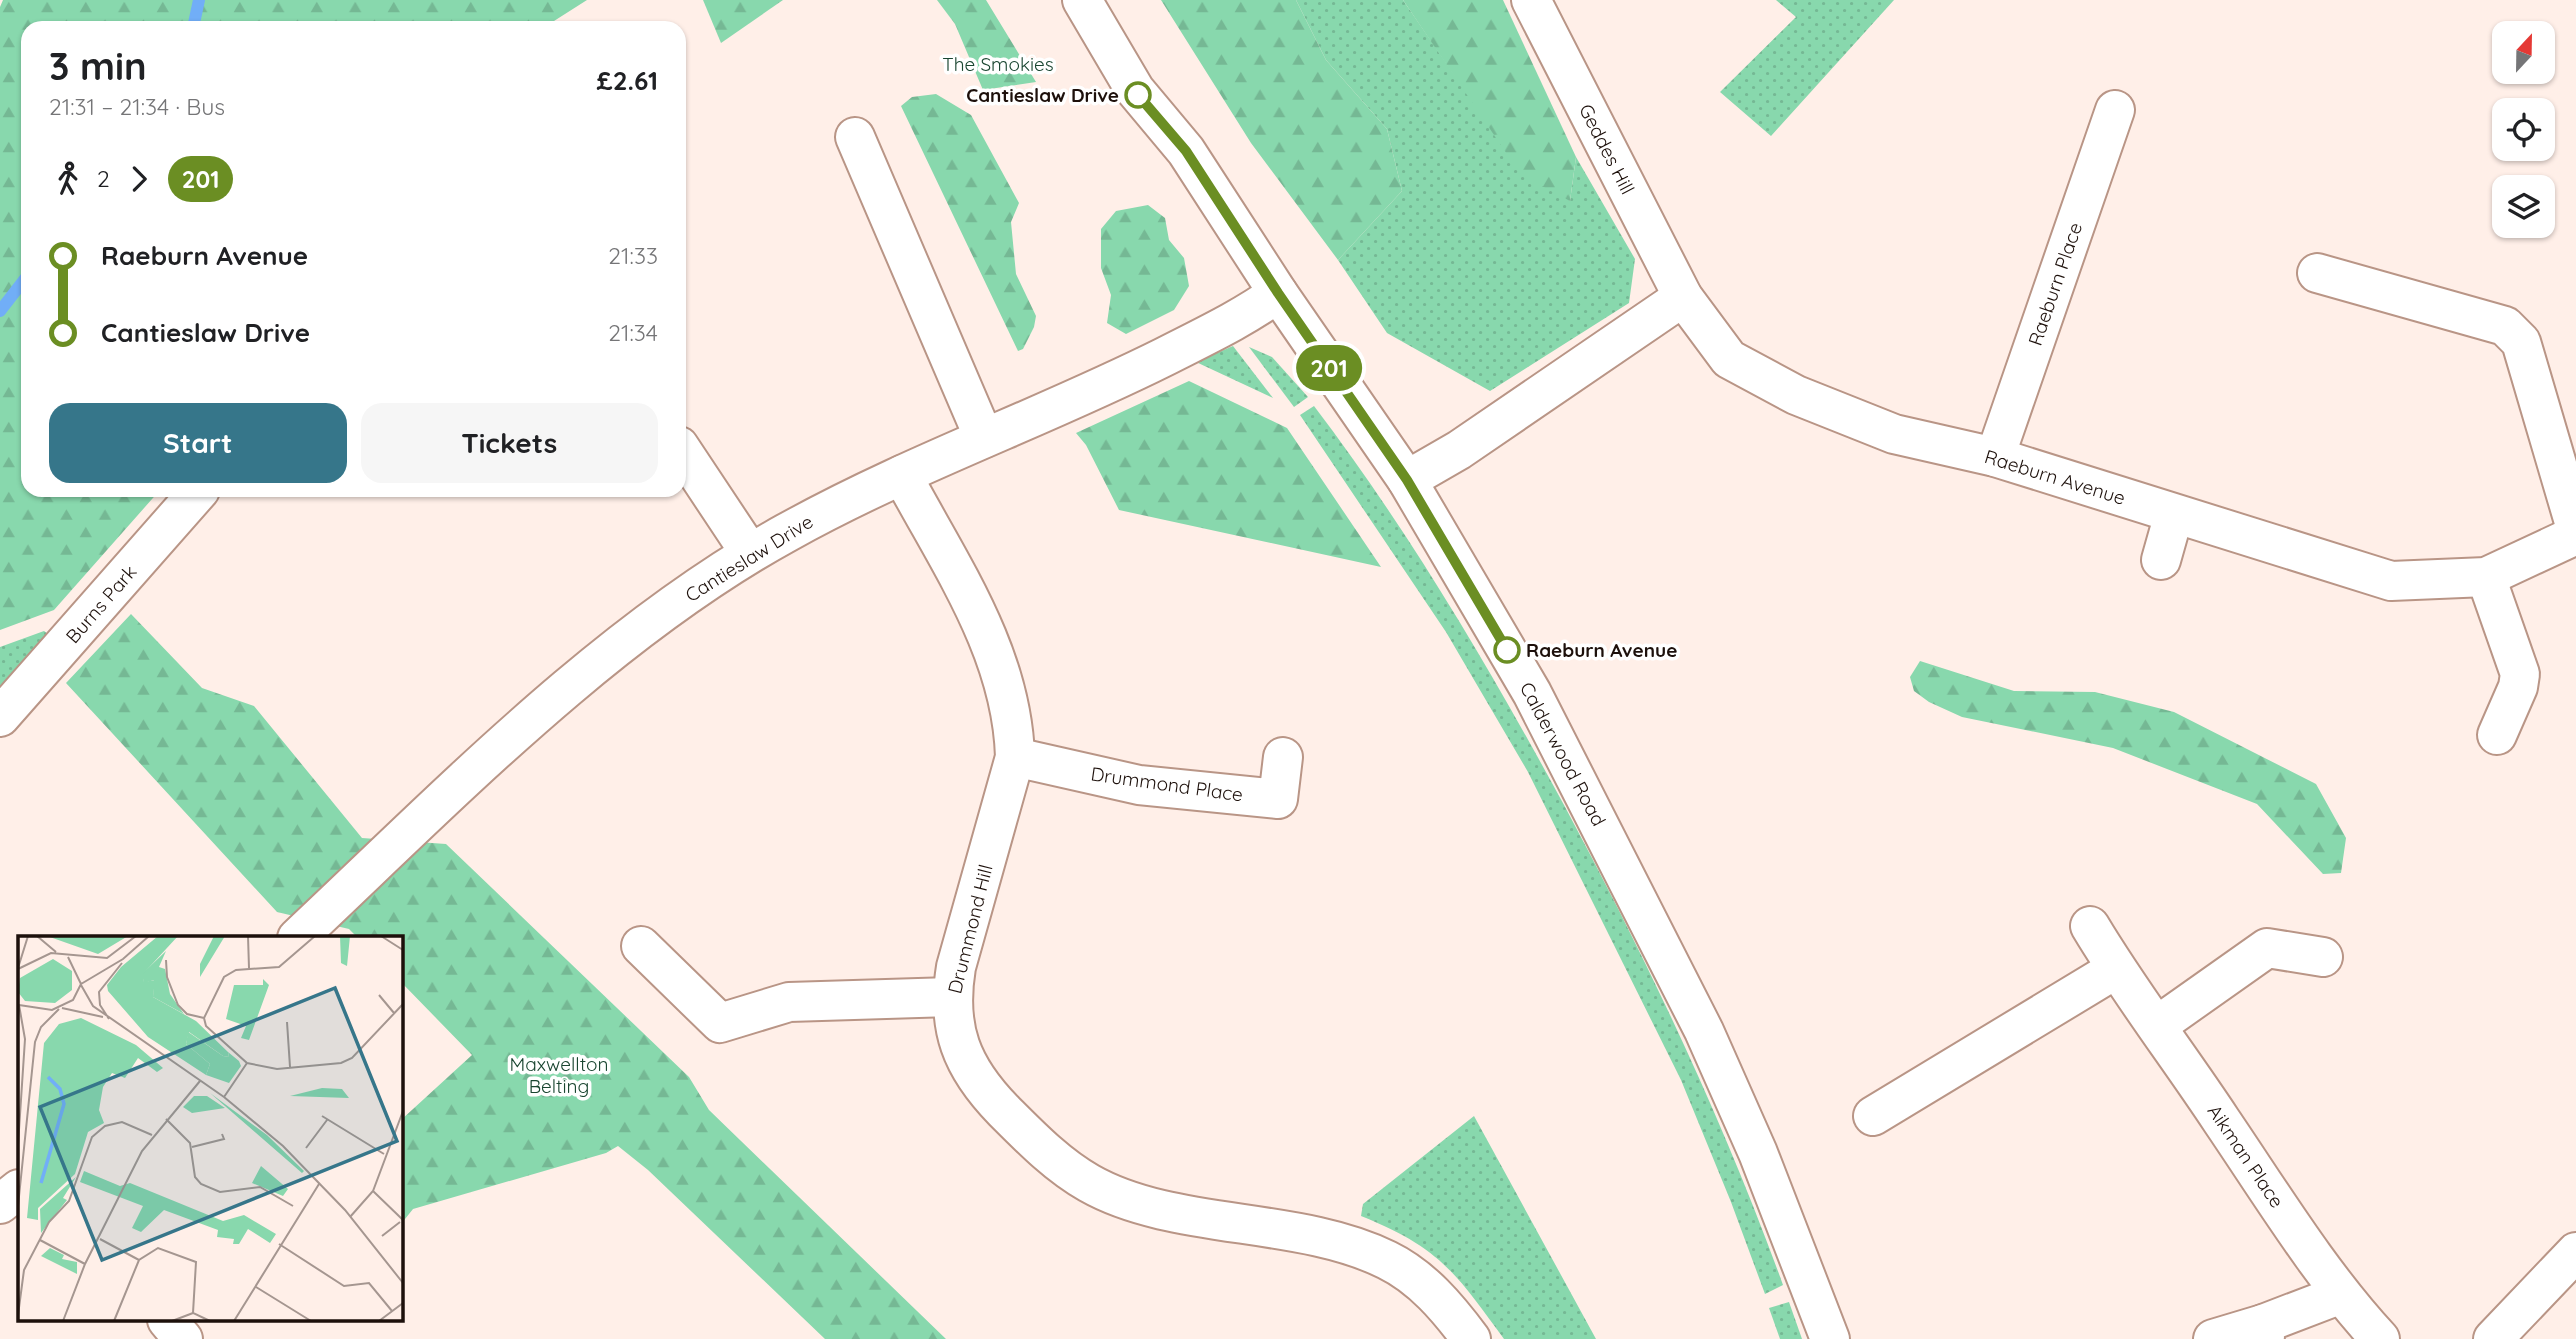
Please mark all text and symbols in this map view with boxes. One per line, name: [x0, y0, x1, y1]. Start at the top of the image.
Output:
north arrow: [2492, 21, 2555, 84]
map controls: [2492, 21, 2555, 238]
text: 3 min: [49, 42, 147, 90]
park label: The Smokies: [942, 52, 1054, 76]
text: £2.61: [597, 64, 658, 97]
marker: Cantieslaw Drive: [1125, 82, 1151, 108]
place label: Cantieslaw Drive: [966, 83, 1119, 107]
text: 21:31 – 21:34 · Bus: [49, 92, 225, 121]
button: locate: [2492, 98, 2555, 161]
street label: Geddes Hill: [1574, 100, 1640, 198]
icon: walk: [49, 160, 87, 198]
icon: forward: [120, 160, 158, 198]
text: 2: [97, 164, 110, 193]
text: 201: [182, 164, 219, 194]
button: layers: [2492, 175, 2555, 238]
street label: Raeburn Place: [2023, 219, 2087, 349]
text: Raeburn Avenue: [101, 239, 308, 272]
text: 21:33: [608, 241, 658, 270]
text: Cantieslaw Drive: [101, 316, 310, 349]
text: 21:34: [608, 318, 658, 347]
line badge: 201: [1289, 345, 1369, 391]
text: 201: [1310, 353, 1348, 383]
button: Start: [49, 403, 347, 483]
button: Tickets: [361, 403, 658, 483]
street label: Raeburn Avenue: [1982, 444, 2128, 510]
street label: Cantieslaw Drive: [681, 509, 817, 607]
street label: Burns Park: [61, 560, 141, 648]
marker: Raeburn Avenue: [1494, 637, 1520, 663]
place label: Raeburn Avenue: [1526, 638, 1677, 662]
street label: Calderwood Road: [1515, 678, 1611, 830]
street label: Drummond Place: [1089, 761, 1245, 807]
street label: Drummond Hill: [942, 862, 998, 996]
inset map: [18, 936, 402, 1322]
park label: Maxwellton Belting: [510, 1052, 608, 1098]
street label: Aikman Place: [2203, 1100, 2289, 1212]

